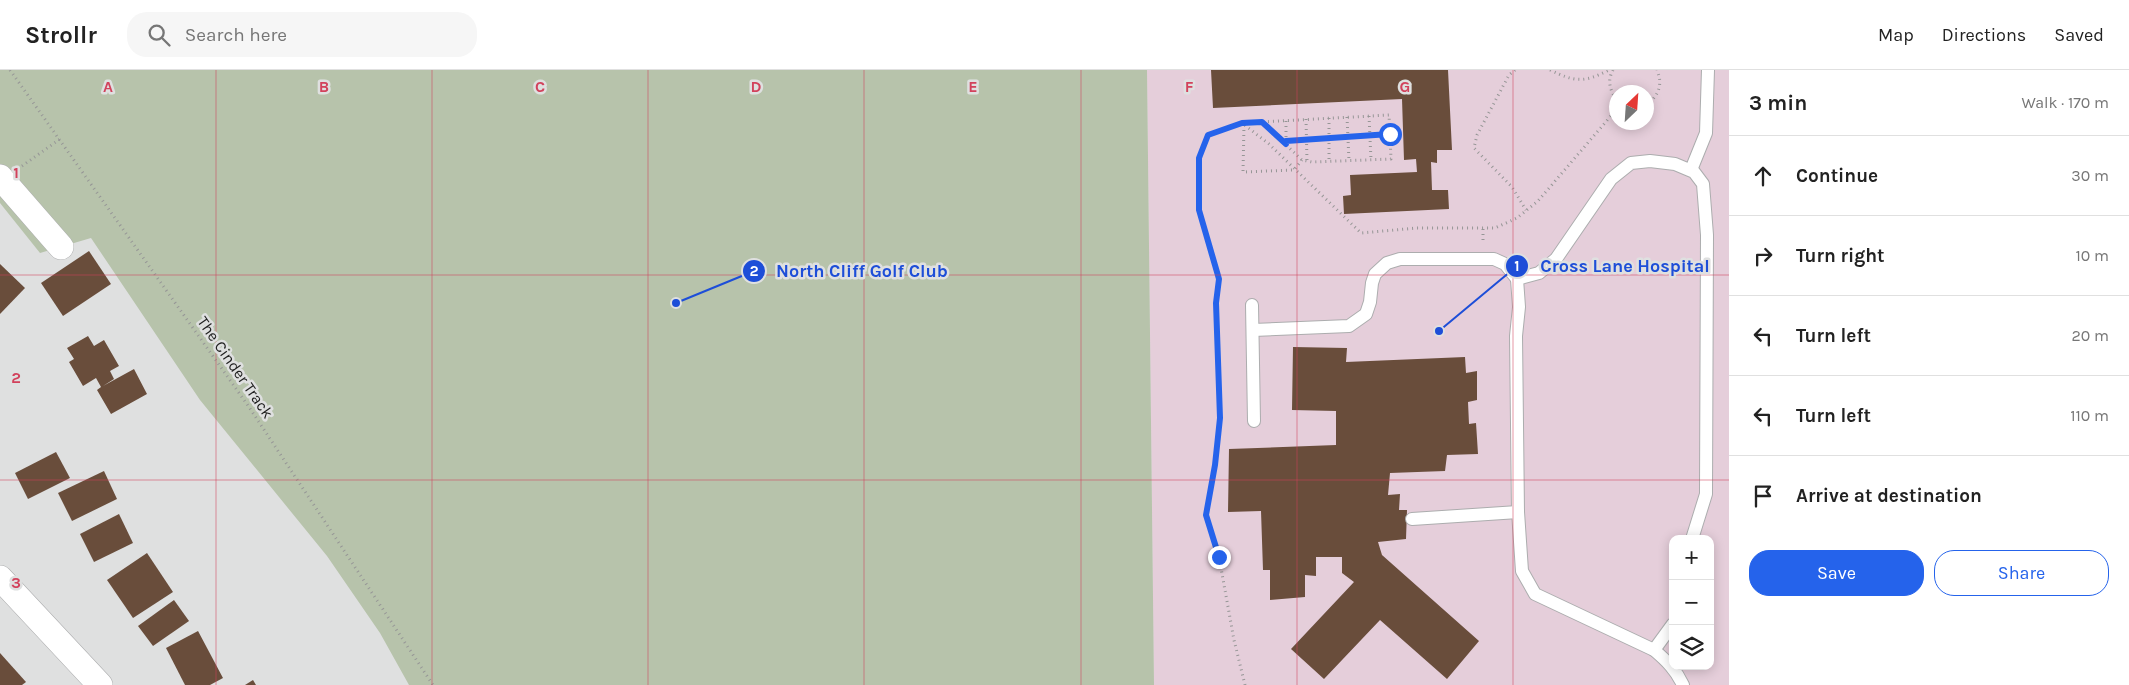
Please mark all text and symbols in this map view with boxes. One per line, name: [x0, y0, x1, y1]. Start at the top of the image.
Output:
search box: [127, 12, 477, 57]
text: Strollr: [25, 21, 97, 49]
icon: search: [145, 21, 173, 49]
text: Search here: [185, 24, 287, 46]
text: Map: [1878, 24, 1914, 46]
text: Directions: [1942, 24, 2026, 46]
text: Saved: [2054, 24, 2104, 46]
text: A: [103, 77, 113, 96]
text: B: [319, 77, 329, 96]
text: C: [535, 77, 545, 96]
text: D: [751, 77, 762, 96]
text: E: [968, 77, 978, 96]
text: F: [1185, 77, 1194, 96]
text: G: [1400, 77, 1410, 96]
north arrow: [1609, 85, 1654, 130]
text: 3 min: [1749, 91, 1807, 115]
text: Walk · 170 m: [2021, 93, 2109, 112]
route start: [1379, 123, 1402, 146]
icon: ahead: [1749, 162, 1777, 190]
text: 1: [13, 163, 19, 182]
text: Continue: [1796, 165, 1878, 187]
text: 30 m: [2071, 166, 2109, 185]
icon: right: [1749, 242, 1777, 270]
text: Turn right: [1796, 245, 1885, 267]
text: 10 m: [2075, 246, 2109, 265]
callout: Cross Lane Hospital: [1505, 249, 1719, 282]
callout: North Cliff Golf Club: [741, 254, 958, 287]
text: Cross Lane Hospital: [1540, 255, 1710, 277]
text: 1: [1514, 257, 1520, 275]
text: North Cliff Golf Club: [776, 260, 948, 282]
text: 2: [749, 262, 759, 280]
street label: The Cinder Track: [193, 313, 278, 422]
icon: left: [1749, 322, 1777, 350]
text: Turn left: [1796, 325, 1871, 347]
text: 20 m: [2071, 326, 2109, 345]
text: 2: [11, 368, 21, 387]
icon: left: [1749, 402, 1777, 430]
text: Turn left: [1796, 405, 1871, 427]
text: 110 m: [2070, 406, 2109, 425]
icon: arrive: [1749, 482, 1777, 510]
text: Arrive at destination: [1796, 485, 1982, 507]
map controls: [1669, 535, 1714, 670]
button: +: [1669, 535, 1714, 580]
route end: [1208, 546, 1231, 569]
button: Save: [1749, 550, 1924, 596]
button: Share: [1934, 550, 2109, 596]
text: 3: [11, 573, 21, 592]
button: −: [1669, 580, 1714, 625]
button: layers: [1669, 625, 1714, 670]

